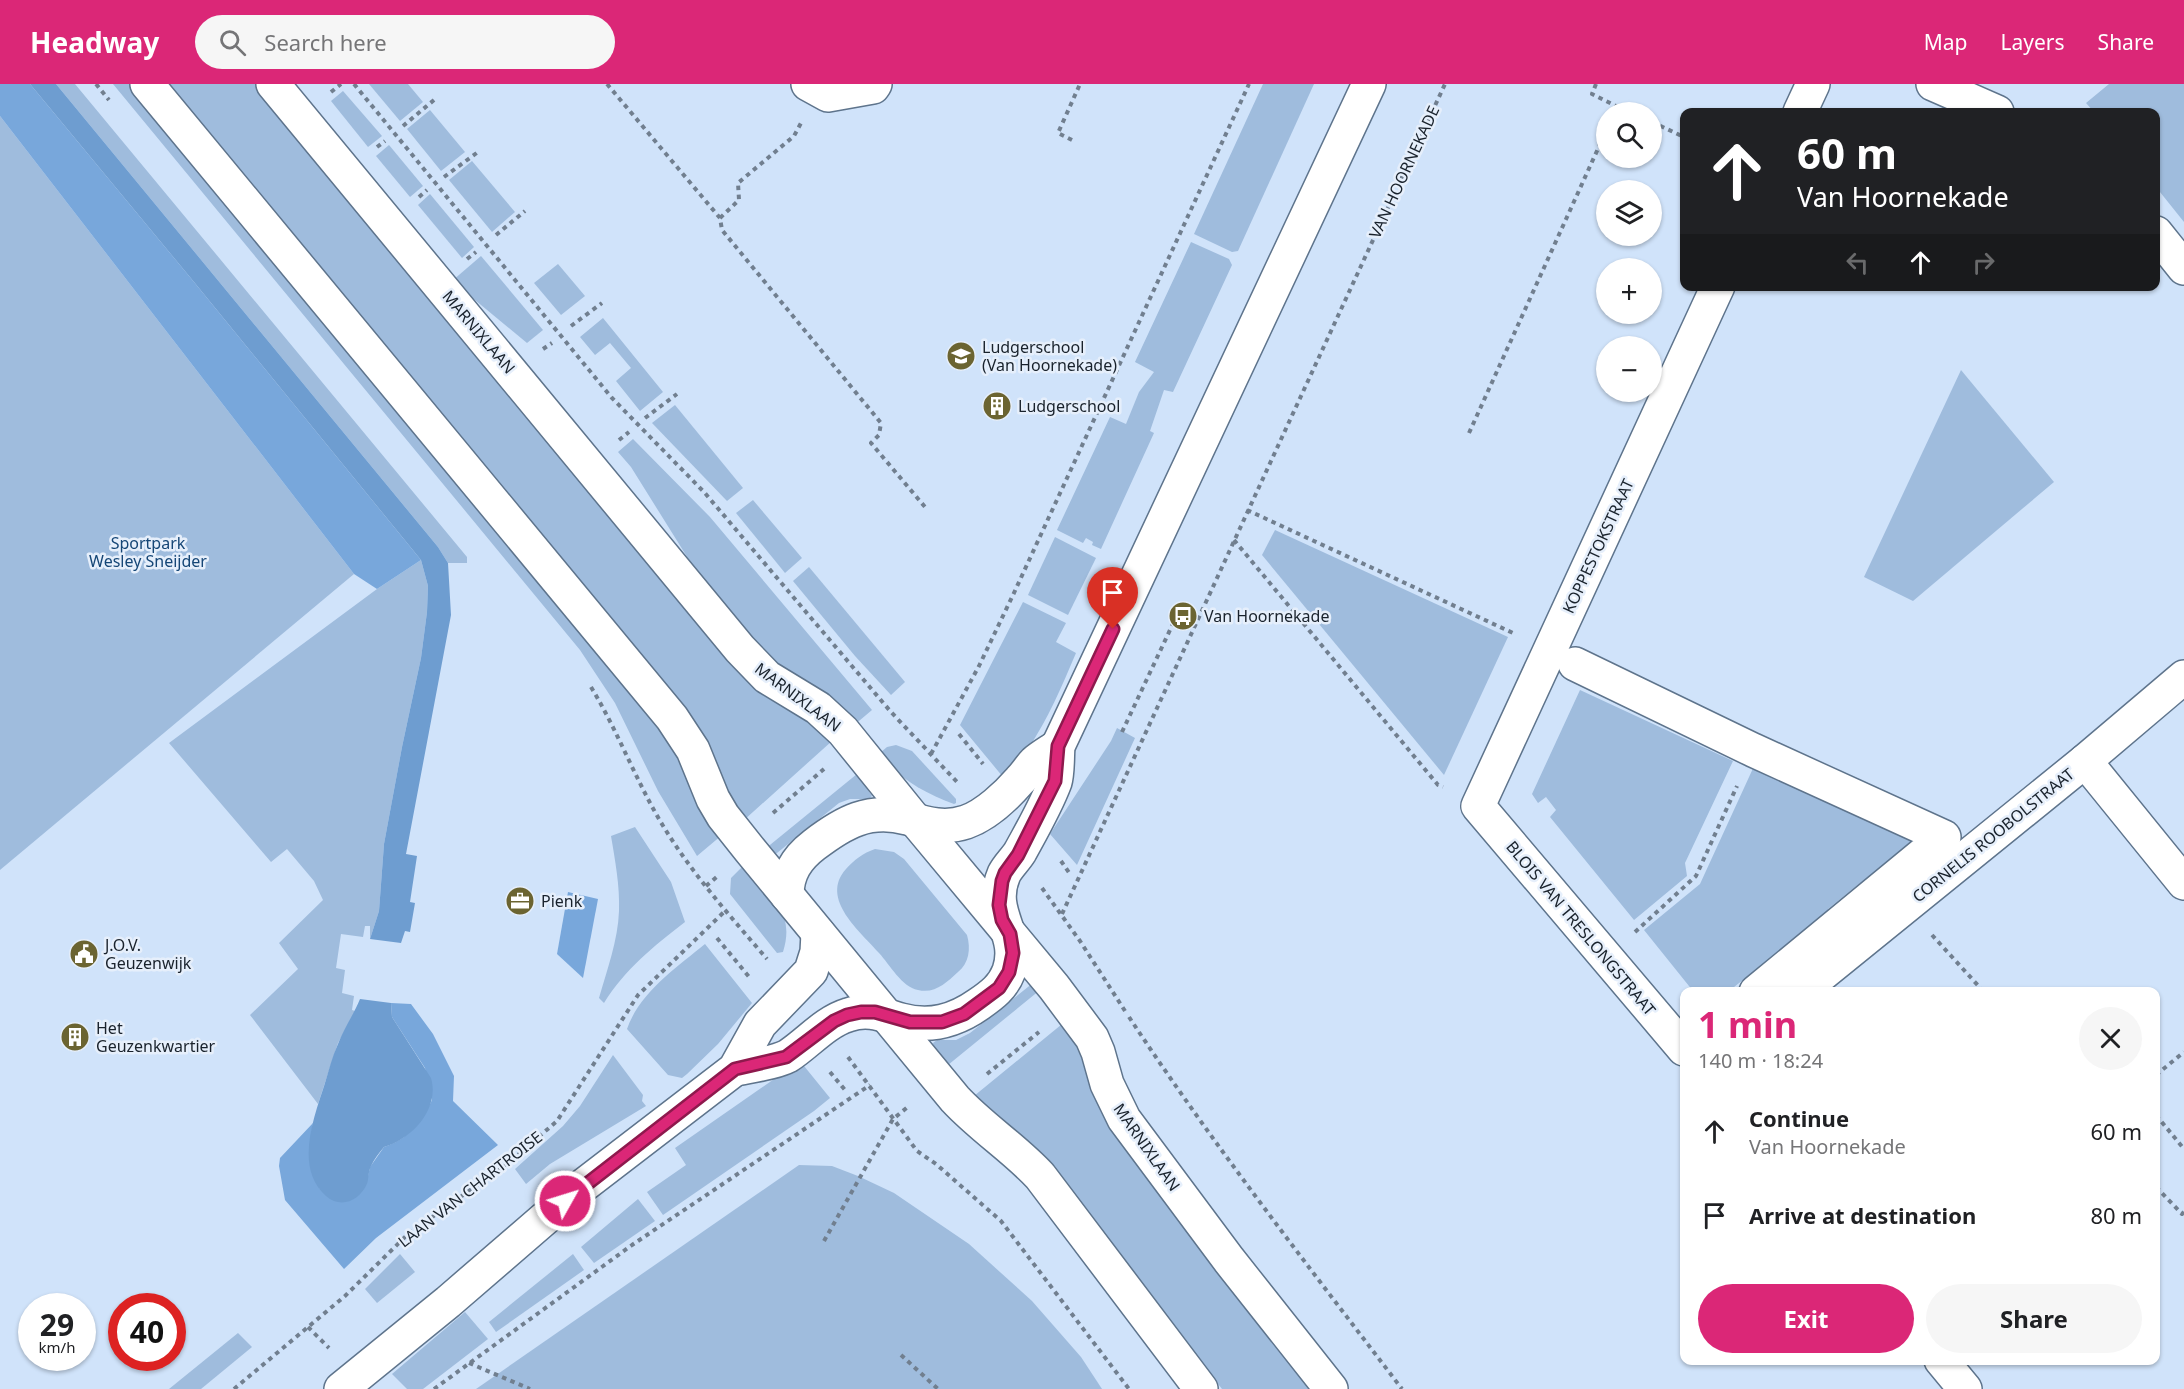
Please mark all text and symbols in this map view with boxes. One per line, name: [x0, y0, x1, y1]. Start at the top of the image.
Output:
search box: [195, 15, 615, 69]
text: Headway: [30, 23, 159, 61]
icon: search: [216, 26, 249, 59]
text: Search here: [264, 27, 387, 57]
text: Map: [1924, 28, 1968, 56]
text: Layers: [2001, 28, 2065, 56]
text: Share: [2098, 28, 2154, 56]
street label: VAN HOORNEKADE: [1364, 102, 1444, 242]
map controls: [1596, 102, 1662, 402]
button: search: [1596, 102, 1662, 168]
text: 60 m: [1797, 124, 1897, 181]
icon: ahead: [1698, 132, 1776, 210]
text: Van Hoornekade: [1797, 178, 2009, 215]
button: layers: [1596, 180, 1662, 246]
icon: left: [1841, 246, 1874, 279]
icon: ahead: [1904, 246, 1937, 279]
icon: right: [1967, 246, 2000, 279]
button: +: [1596, 258, 1662, 324]
street label: MARNIXLAAN: [438, 286, 520, 378]
place label: Ludgerschool (Van Hoornekade): [982, 336, 1117, 376]
button: −: [1596, 336, 1662, 402]
school or university icon: Ludgerschool (Van Hoornekade): [945, 340, 977, 372]
building icon: Ludgerschool: [981, 390, 1013, 422]
place label: Ludgerschool: [1018, 395, 1120, 417]
street label: KOPPESTOKSTRAAT: [1557, 475, 1639, 617]
park label: Sportpark Wesley Sneijder: [89, 532, 207, 572]
pin: [1087, 567, 1138, 629]
icon: arrive: [1096, 576, 1129, 609]
bus stop icon: Van Hoornekade: [1167, 600, 1199, 632]
place label: Van Hoornekade: [1204, 605, 1329, 627]
street label: MARNIXLAAN: [750, 657, 846, 737]
street label: CORNELIS ROOBOLSTRAAT: [1908, 763, 2079, 907]
street label: BLOIS VAN TRESLONGSTRAAT: [1501, 836, 1661, 1020]
office icon: Pienk: [504, 885, 536, 917]
place label: Pienk: [541, 890, 583, 912]
place label: J.O.V. Geuzenwijk: [103, 934, 192, 974]
public building icon: J.O.V. Geuzenwijk: [68, 938, 100, 970]
text: 1 min: [1698, 1000, 1797, 1049]
button: close: [2079, 1007, 2142, 1070]
place label: Het Geuzenkwartier: [96, 1017, 216, 1057]
building icon: Het Geuzenkwartier: [59, 1021, 91, 1053]
text: 140 m · 18:24: [1698, 1047, 1823, 1074]
street label: MARNIXLAAN: [1109, 1099, 1185, 1195]
text: Continue: [1749, 1103, 1849, 1133]
icon: ahead: [1698, 1115, 1731, 1148]
text: 60 m: [2091, 1116, 2142, 1146]
street label: LAAN VAN CHARTROISE: [393, 1126, 547, 1252]
text: Van Hoornekade: [1749, 1133, 1906, 1160]
position arrow: [533, 1169, 597, 1233]
icon: arrive: [1698, 1199, 1731, 1232]
text: Arrive at destination: [1749, 1200, 1976, 1230]
text: 80 m: [2091, 1200, 2142, 1230]
button: Exit: [1698, 1284, 1914, 1353]
button: Share: [1926, 1284, 2142, 1353]
speed limit sign: 40: [108, 1293, 186, 1371]
text: 29: [40, 1304, 74, 1345]
text: km/h: [39, 1337, 75, 1357]

